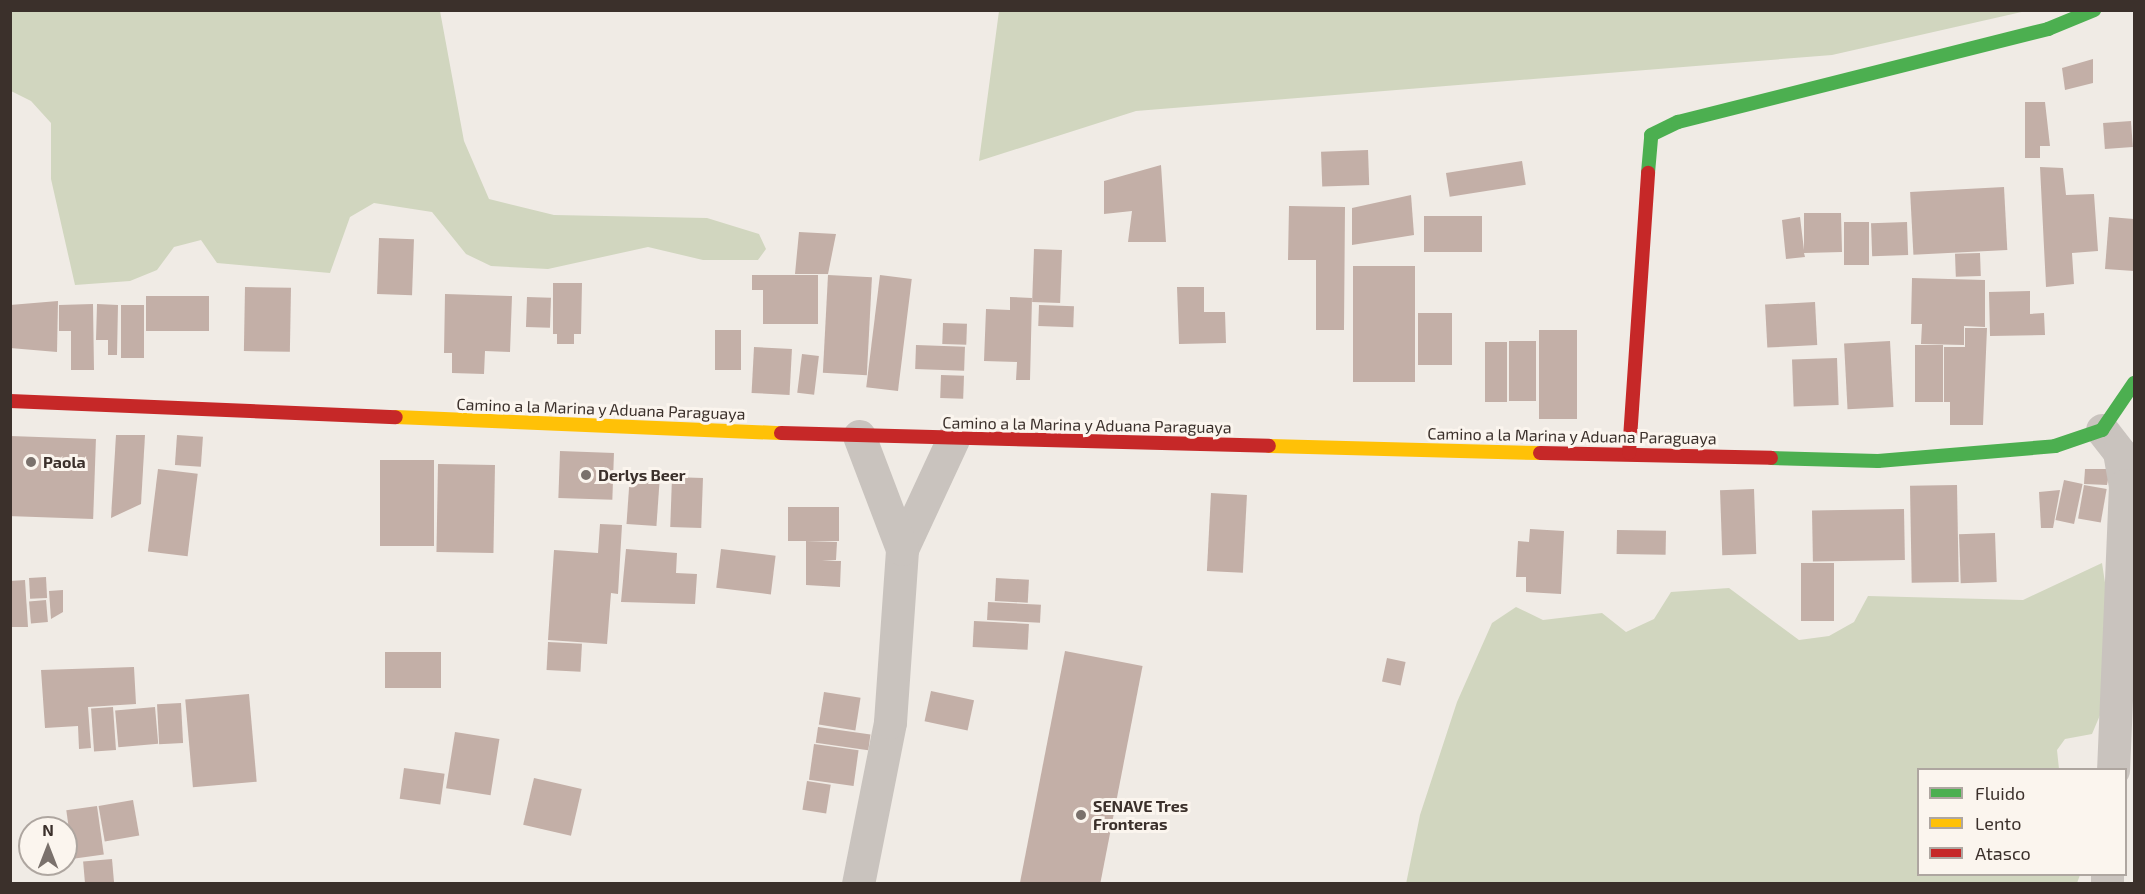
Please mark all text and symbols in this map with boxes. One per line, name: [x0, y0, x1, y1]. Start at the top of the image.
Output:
street label: Camino a la Marina y Aduana Paraguaya: [456, 394, 746, 424]
street label: Camino a la Marina y Aduana Paraguaya: [942, 413, 1232, 437]
street label: Camino a la Marina y Aduana Paraguaya: [1427, 424, 1717, 448]
place label: Paola: [43, 452, 86, 472]
marker: Paola: [24, 455, 38, 469]
place label: Derlys Beer: [598, 465, 686, 485]
marker: Derlys Beer: [579, 468, 593, 482]
legend: [1917, 768, 2127, 876]
text: Fluido: [1975, 782, 2025, 804]
place label: SENAVE Tres Fronteras: [1093, 796, 1189, 834]
marker: SENAVE Tres Fronteras: [1074, 808, 1088, 822]
text: Lento: [1975, 812, 2021, 834]
north arrow: [18, 816, 78, 876]
text: N: [42, 820, 54, 839]
text: Atasco: [1975, 842, 2031, 864]

